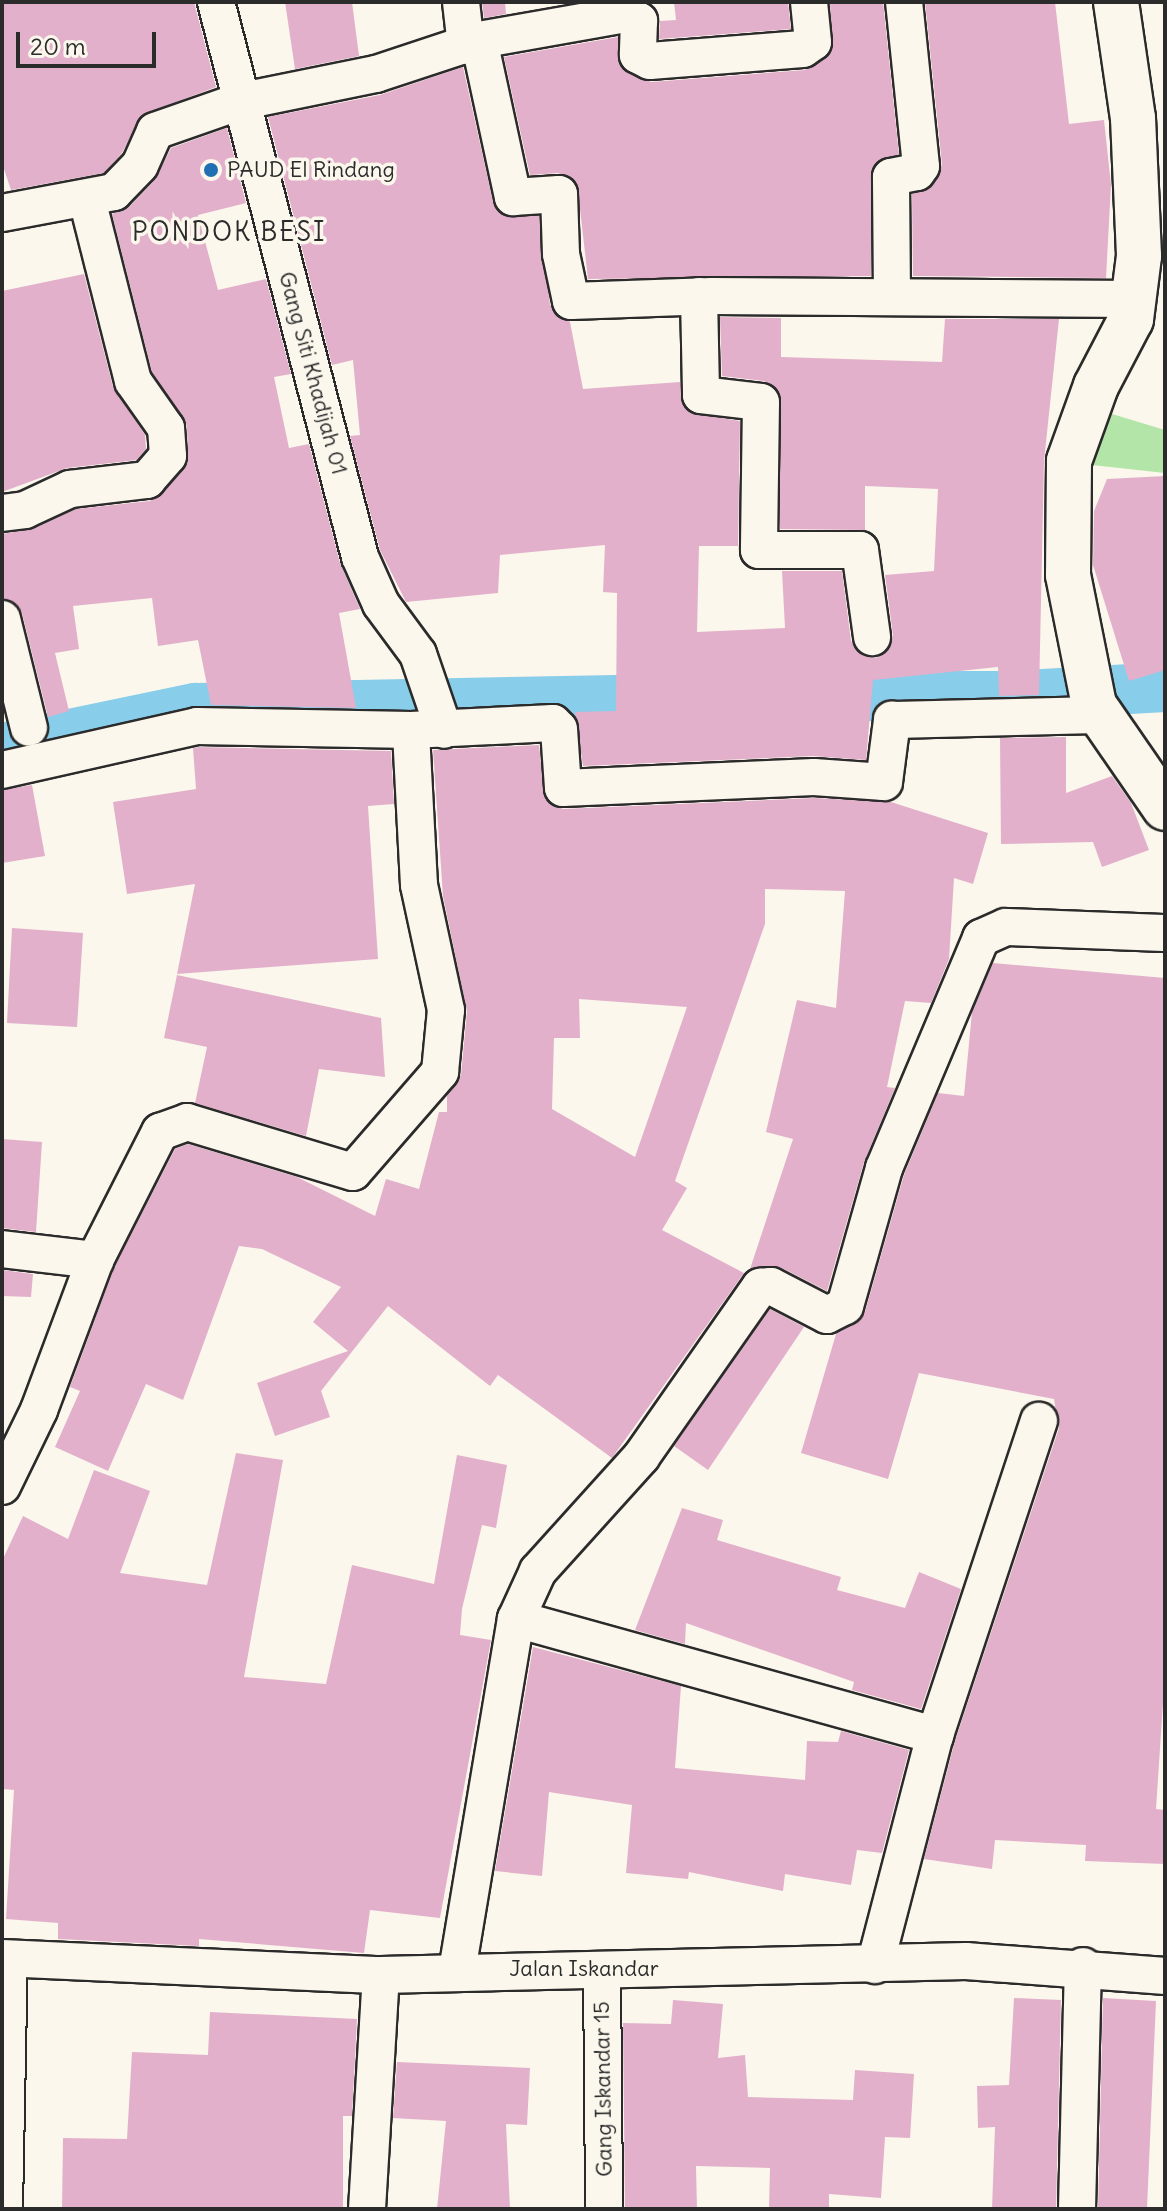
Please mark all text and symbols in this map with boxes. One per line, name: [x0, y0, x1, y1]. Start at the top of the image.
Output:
scale bar: [20, 16, 160, 66]
text: 20 m: [30, 31, 86, 61]
place label: PAUD El Rindang: [227, 157, 395, 183]
marker: PAUD El Rindang: [202, 161, 220, 179]
district label: PONDOK BESI: [132, 216, 326, 248]
street label: Gang Siti Khadijah 01: [273, 269, 353, 477]
street label: Jalan Iskandar: [509, 1956, 659, 1982]
street label: Gang Iskandar 15: [588, 2001, 618, 2177]

